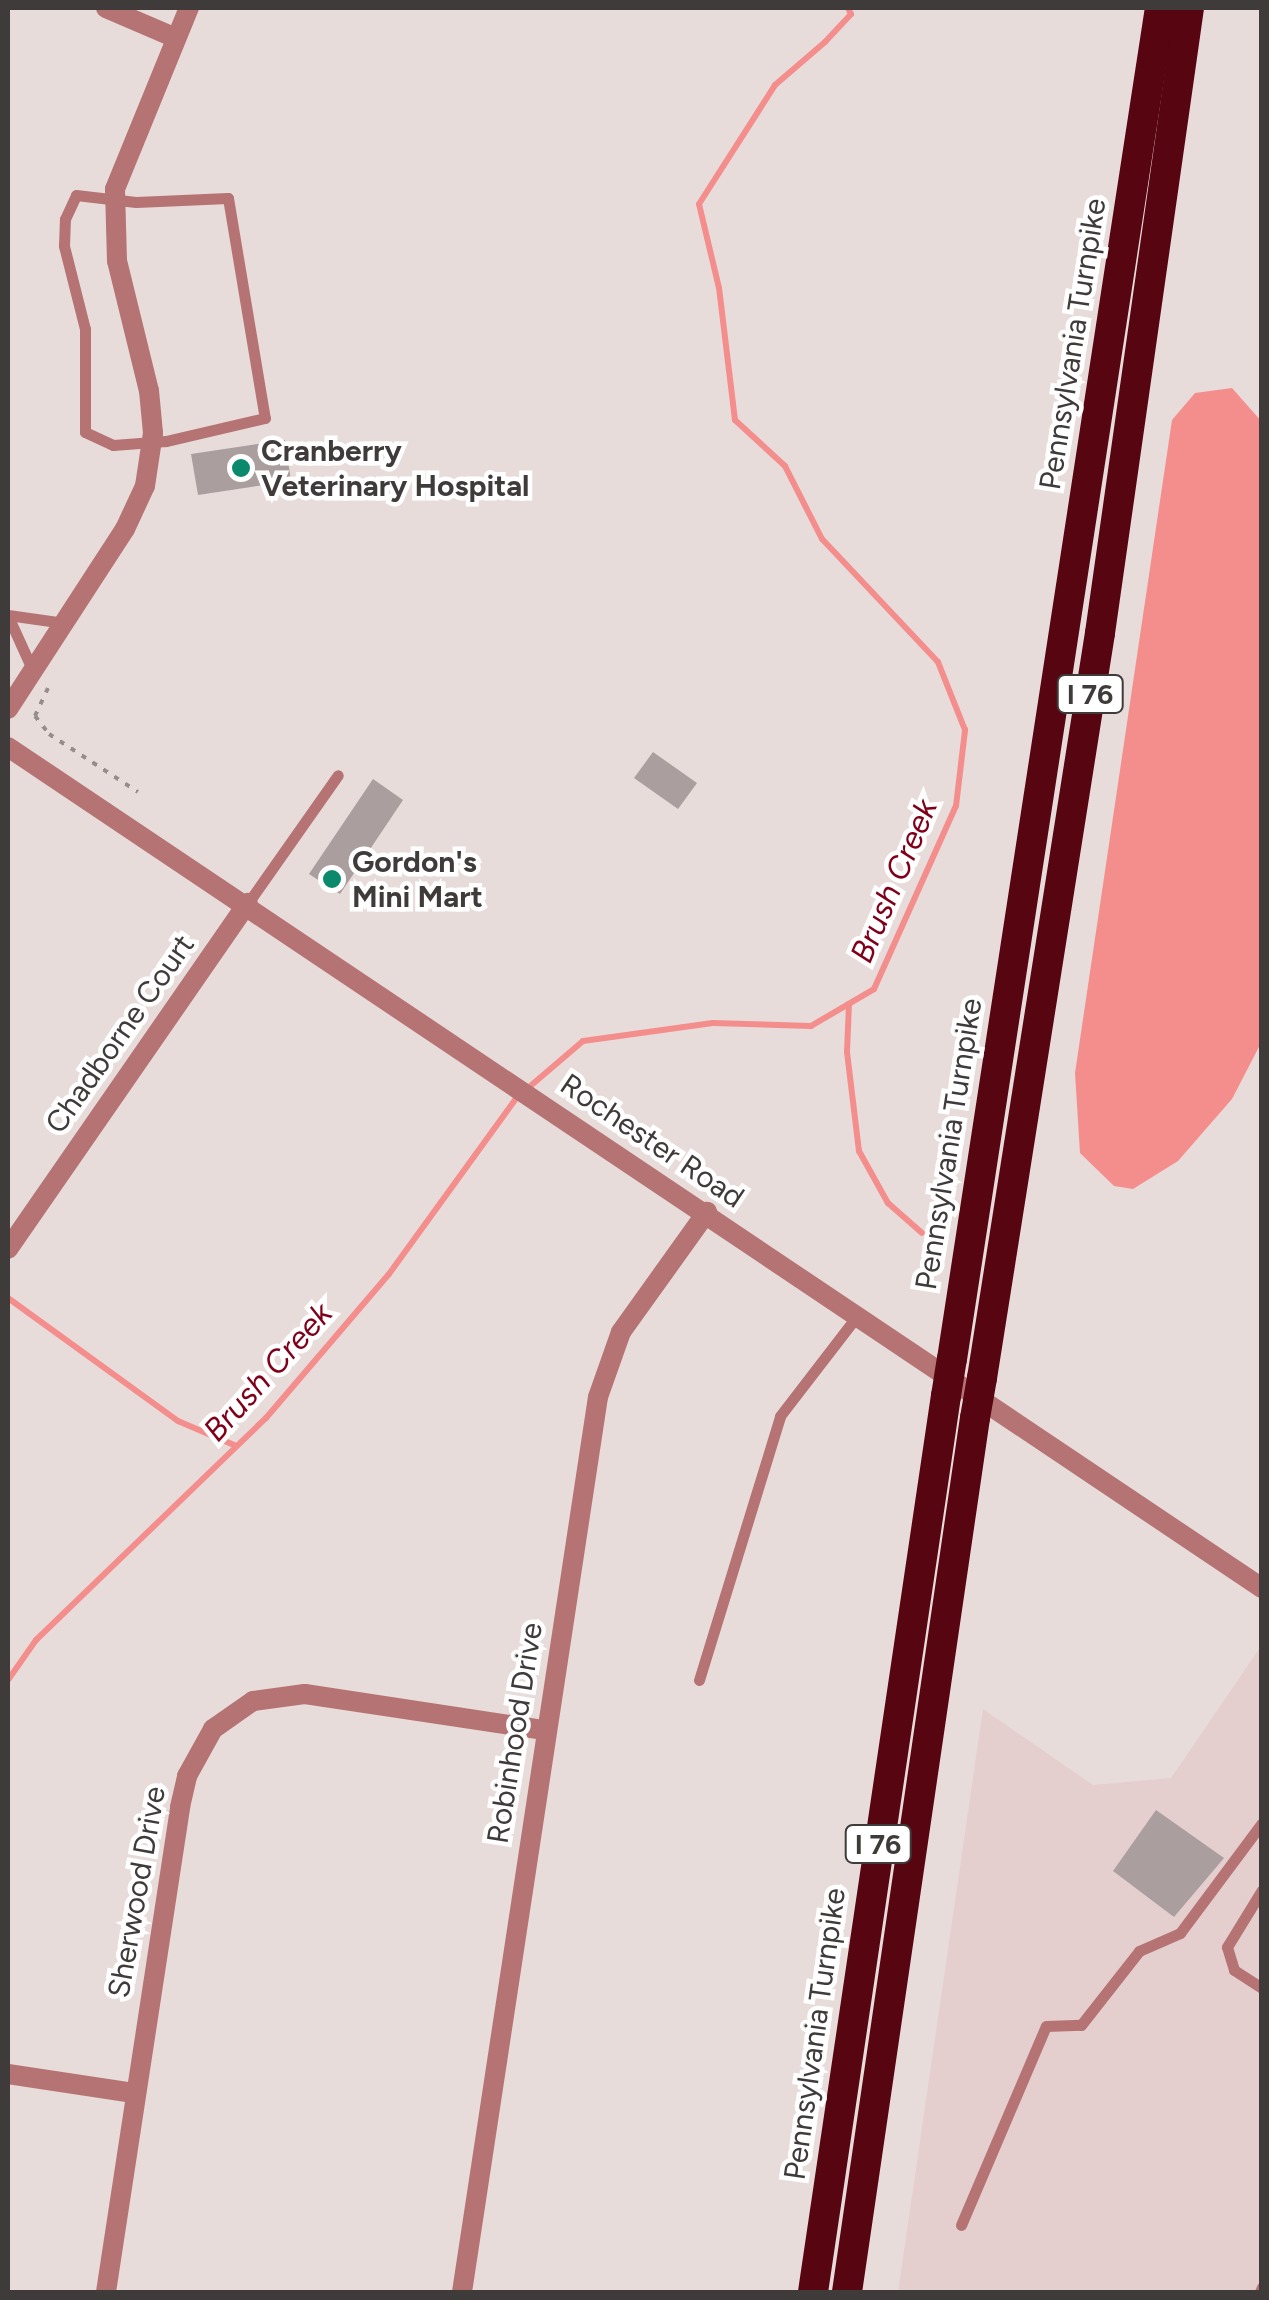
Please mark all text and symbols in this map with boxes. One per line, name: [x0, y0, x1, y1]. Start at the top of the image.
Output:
street label: Pennsylvania Turnpike: [1032, 196, 1114, 492]
place label: Cranberry Veterinary Hospital: [261, 433, 529, 504]
marker: Cranberry Veterinary Hospital: [230, 457, 252, 479]
road number: I 76: [1055, 671, 1125, 717]
water label: Brush Creek: [842, 794, 946, 968]
place label: Gordon's Mini Mart: [352, 844, 483, 914]
marker: Gordon's Mini Mart: [321, 868, 343, 890]
street label: Chadborne Court: [38, 928, 202, 1140]
street label: Pennsylvania Turnpike: [908, 996, 990, 1292]
street label: Rochester Road: [553, 1066, 751, 1216]
water label: Brush Creek: [196, 1295, 340, 1449]
street label: Robinhood Drive: [480, 1620, 550, 1846]
street label: Sherwood Drive: [101, 1783, 173, 2001]
road number: I 76: [843, 1821, 913, 1867]
street label: Pennsylvania Turnpike: [777, 1886, 853, 2182]

